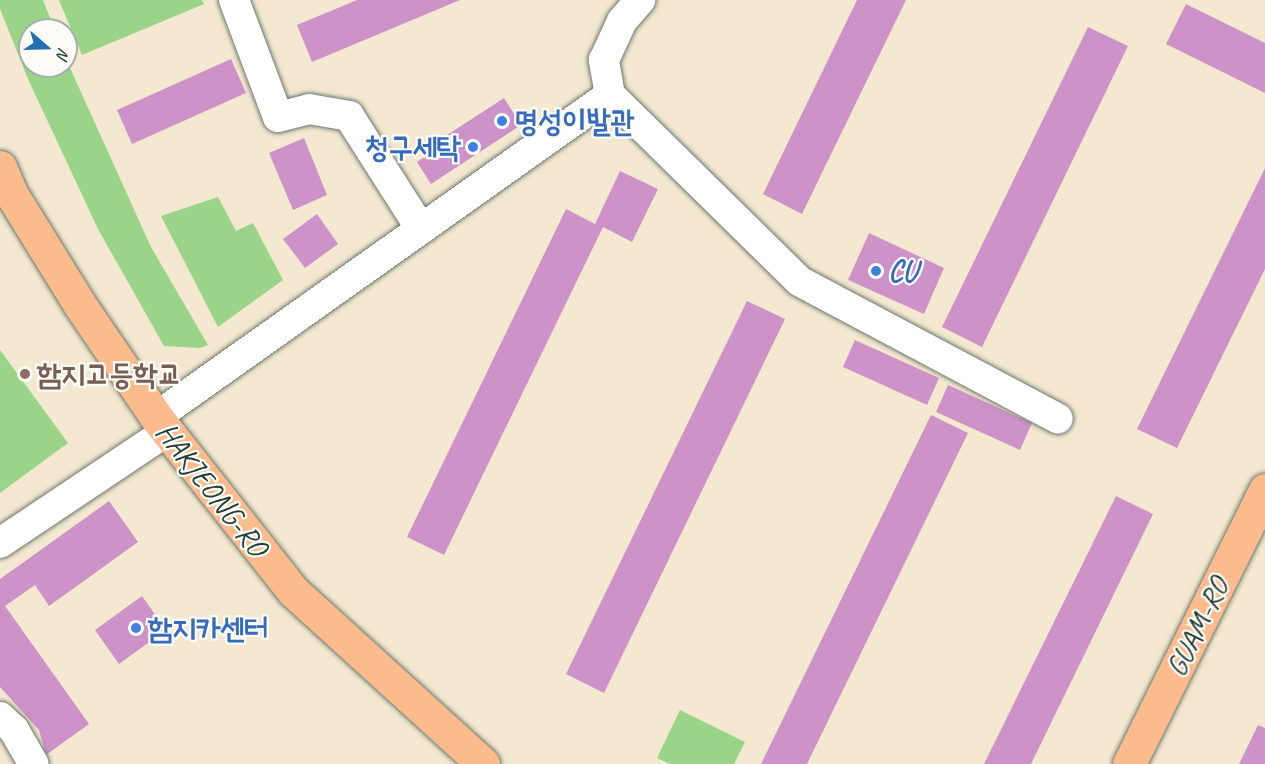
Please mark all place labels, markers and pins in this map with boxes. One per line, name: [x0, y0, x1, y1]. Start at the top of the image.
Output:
place label: 명성이발관: [514, 103, 635, 139]
marker: 명성이발관: [495, 114, 509, 128]
place label: 청구세탁: [364, 129, 461, 165]
marker: 청구세탁: [466, 140, 480, 154]
place label: CU: [888, 253, 916, 289]
marker: CU: [869, 264, 883, 278]
place label: 함지고등학교: [37, 356, 182, 392]
marker: 함지고등학교: [18, 367, 32, 381]
place label: 함지카센터: [148, 610, 269, 646]
marker: 함지카센터: [129, 621, 143, 635]

